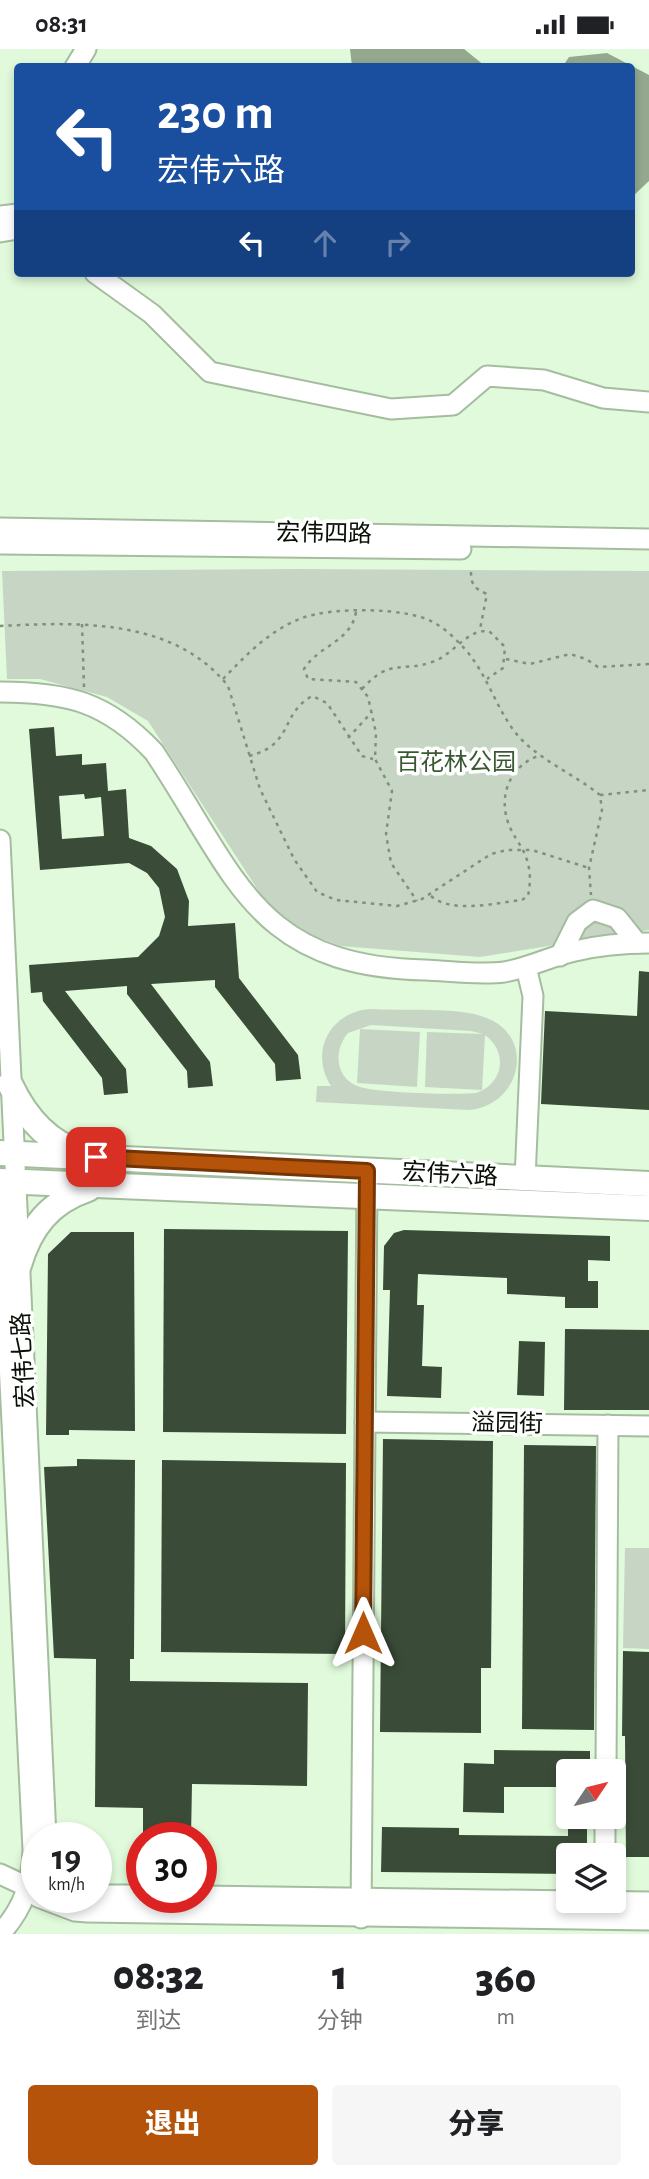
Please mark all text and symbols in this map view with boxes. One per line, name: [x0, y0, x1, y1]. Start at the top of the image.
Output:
text: 08:31: [35, 11, 88, 37]
text: 230 m: [157, 89, 274, 138]
icon: left: [42, 91, 133, 182]
text: 宏伟六路: [157, 155, 285, 187]
icon: left: [233, 224, 271, 262]
icon: ahead: [306, 224, 344, 262]
icon: right: [379, 224, 417, 262]
street label: 宏伟四路: [276, 519, 372, 547]
park label: 百花林公园: [396, 749, 516, 775]
pin: [66, 1127, 126, 1187]
icon: arrive: [77, 1138, 115, 1176]
street label: 宏伟六路: [401, 1159, 499, 1189]
street label: 宏伟七路: [8, 1311, 38, 1409]
street label: 溢园街: [471, 1409, 543, 1437]
position arrow: [326, 1596, 400, 1670]
north arrow: [556, 1759, 626, 1829]
map controls: [556, 1759, 626, 1913]
speed limit sign: 30: [126, 1822, 217, 1913]
text: 19: [52, 1841, 81, 1876]
button: layers: [556, 1843, 626, 1913]
text: km/h: [48, 1876, 85, 1894]
text: 08:32: [113, 1955, 204, 1997]
text: 1: [332, 1955, 347, 1997]
text: 360: [475, 1958, 536, 2000]
text: m: [497, 2006, 515, 2029]
text: 到达: [135, 2010, 181, 2033]
text: 分钟: [317, 2010, 363, 2033]
button: 退出: [28, 2085, 318, 2165]
button: 分享: [332, 2085, 621, 2165]

